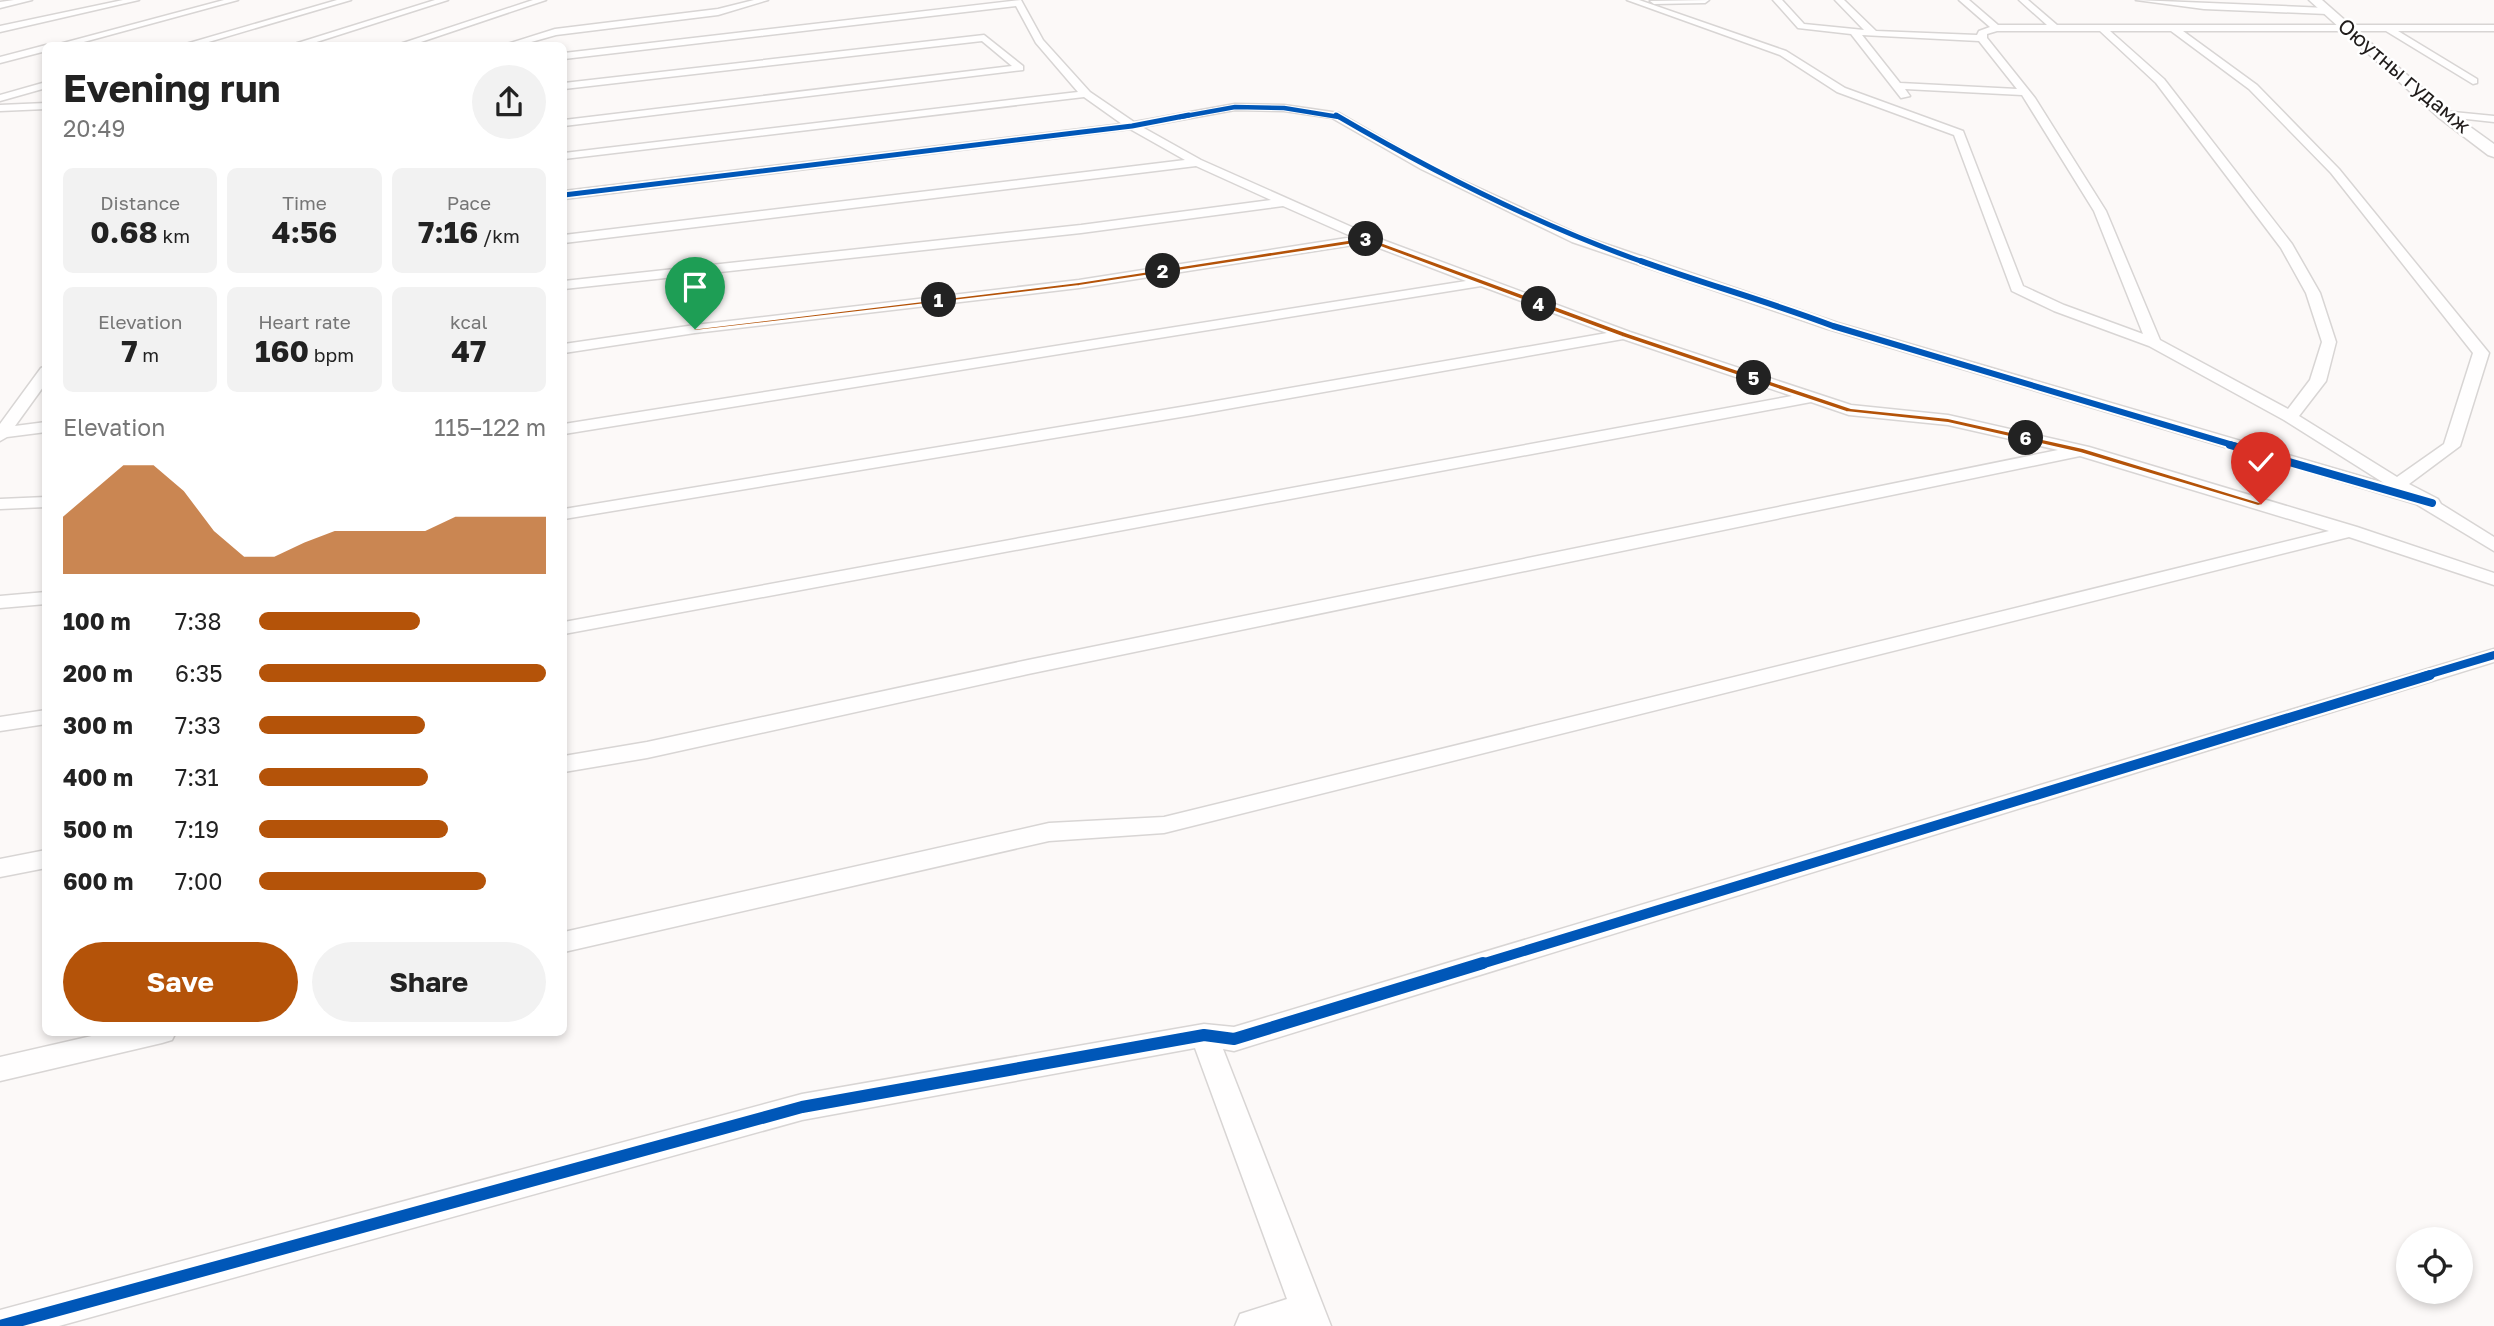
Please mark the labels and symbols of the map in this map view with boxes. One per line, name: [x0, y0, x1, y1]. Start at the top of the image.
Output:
street label: Оюутны гудамж: [2333, 12, 2476, 138]
pin: 3: [1348, 222, 1384, 256]
pin: 2: [1146, 254, 1180, 288]
pin: [665, 257, 725, 329]
pin: 1: [922, 282, 956, 318]
pin: 4: [1522, 286, 1556, 322]
pin: 5: [1736, 360, 1772, 396]
pin: 6: [2008, 420, 2044, 456]
pin: [2231, 432, 2291, 504]

